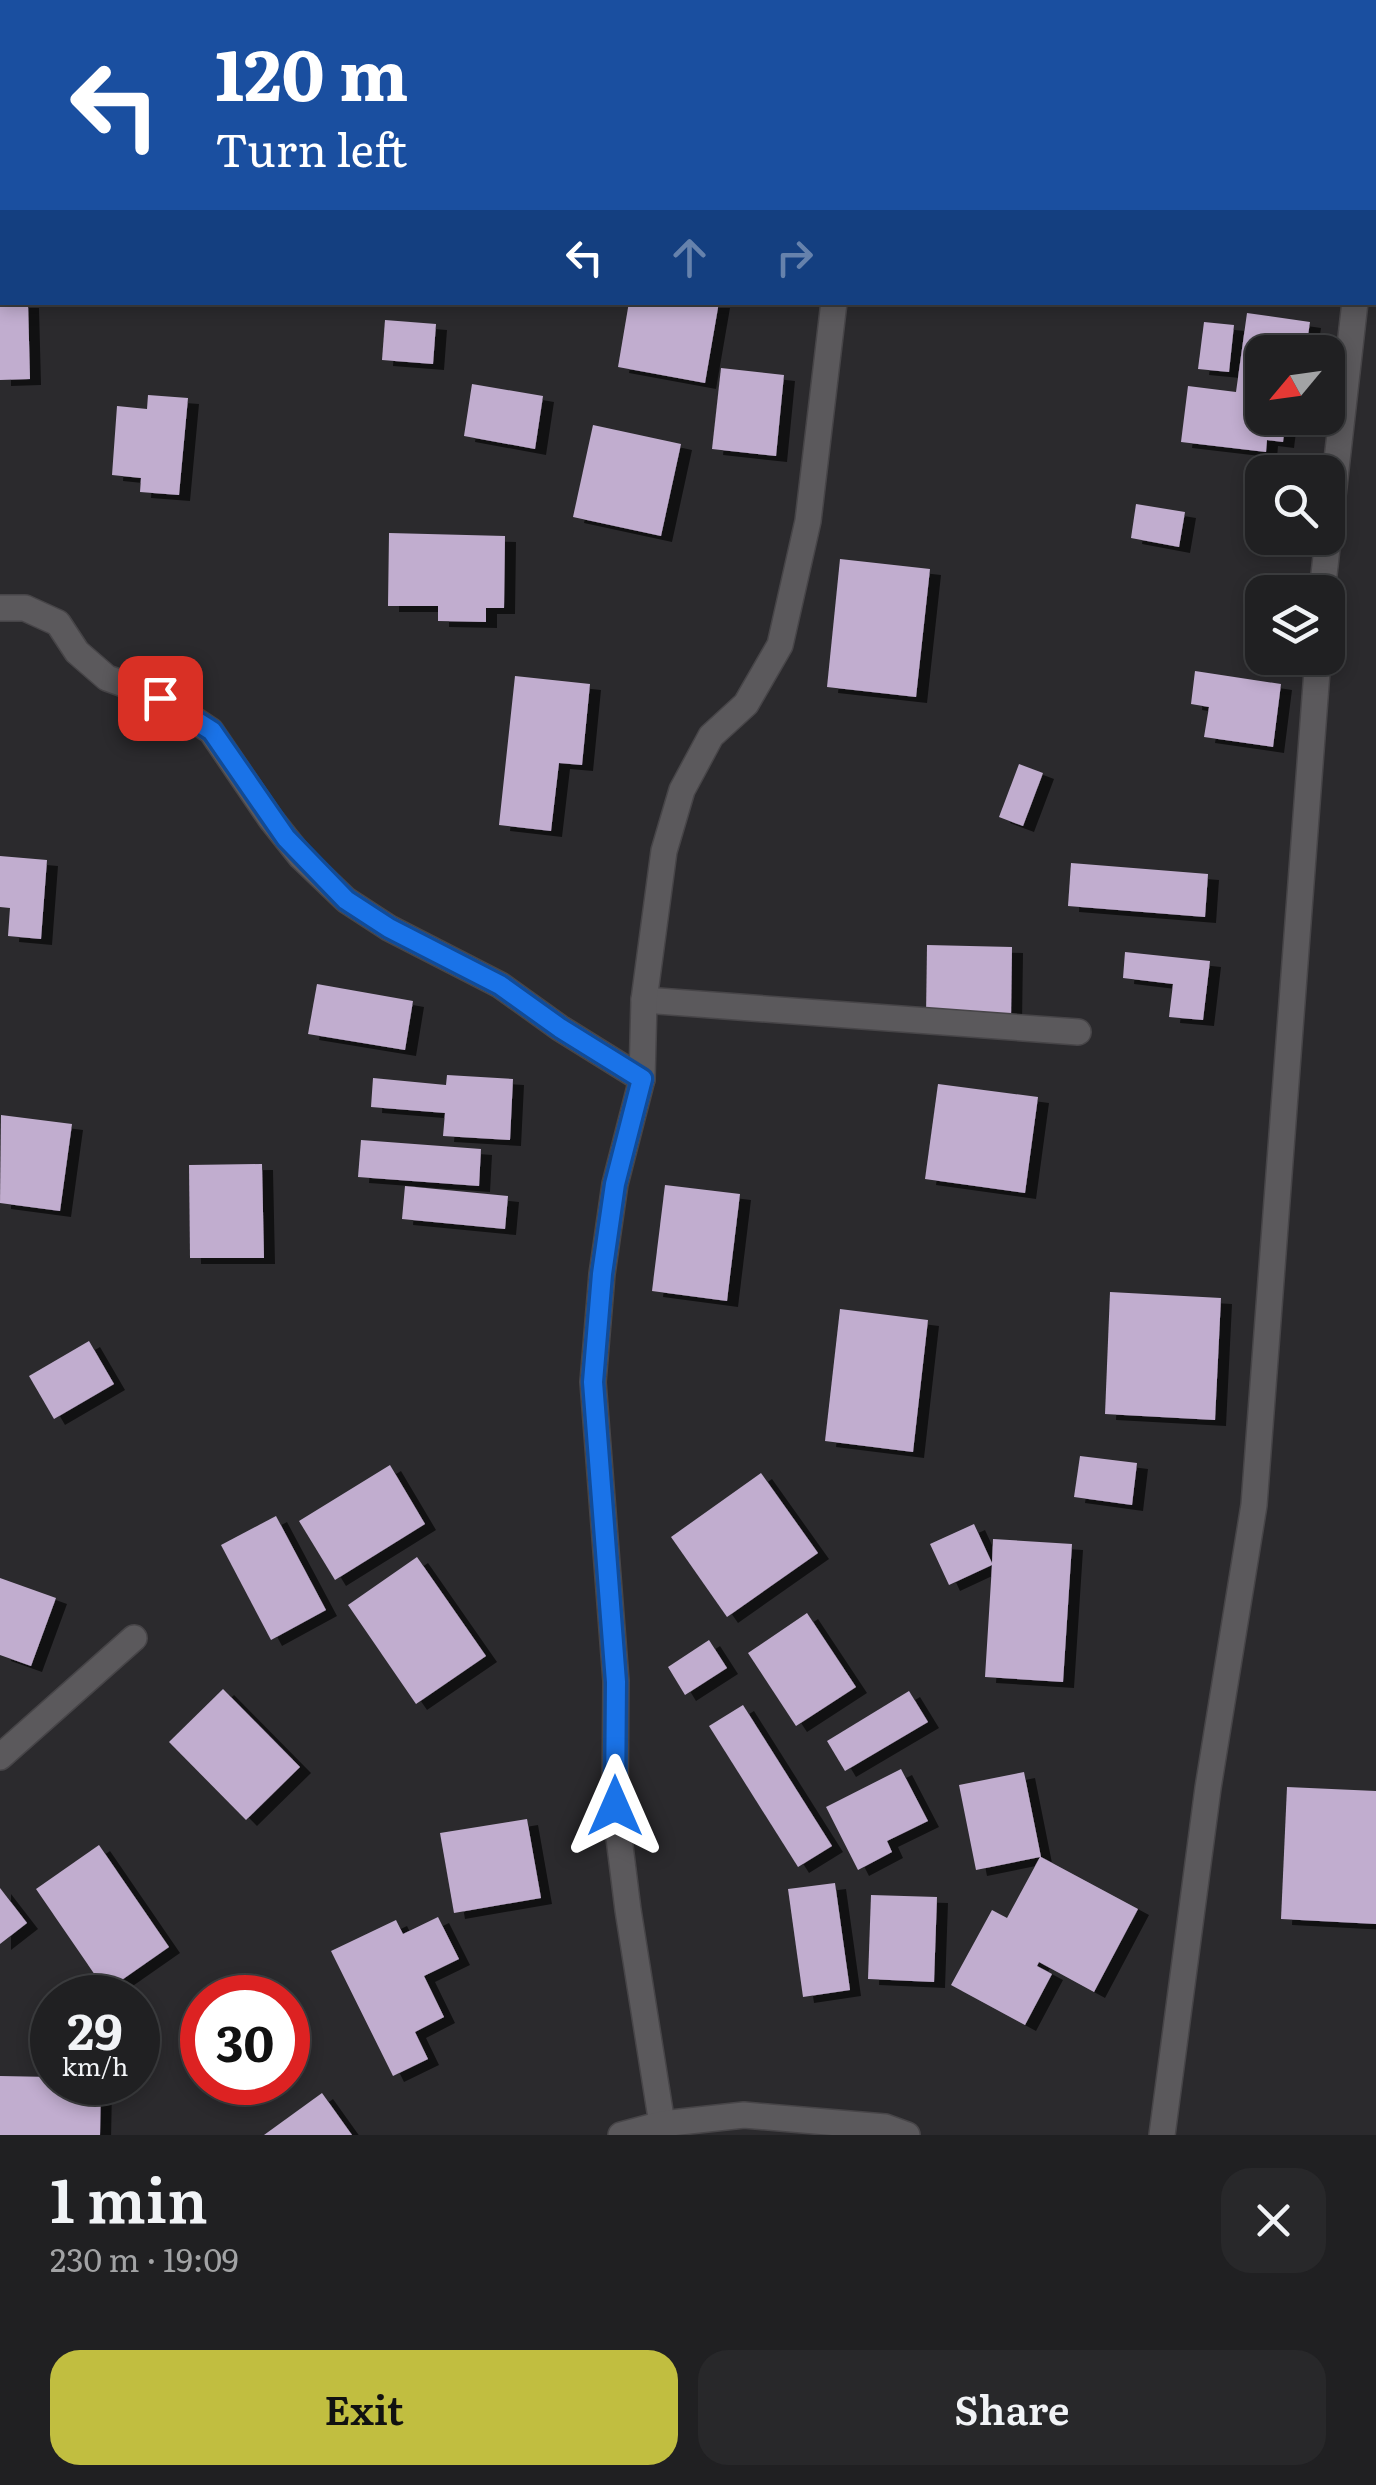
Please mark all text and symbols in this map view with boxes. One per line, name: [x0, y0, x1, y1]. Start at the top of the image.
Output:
text: 120 m: [215, 19, 408, 123]
icon: left: [50, 40, 180, 170]
text: Turn left: [215, 114, 407, 181]
icon: left: [557, 230, 612, 285]
icon: ahead: [662, 230, 717, 285]
icon: right: [767, 230, 822, 285]
north arrow: [1245, 335, 1345, 435]
map controls: [1245, 335, 1345, 675]
button: search: [1245, 455, 1345, 555]
button: layers: [1245, 575, 1345, 675]
pin: [118, 656, 203, 741]
icon: arrive: [133, 671, 188, 726]
position arrow: [563, 1754, 667, 1858]
speed limit sign: 30: [180, 1975, 310, 2105]
text: 29: [67, 1991, 123, 2065]
text: km/h: [62, 2047, 128, 2084]
text: 1 min: [50, 2152, 208, 2241]
button: close: [1221, 2168, 1326, 2273]
text: 230 m · 19:09: [50, 2234, 239, 2282]
button: Exit: [50, 2350, 678, 2465]
button: Share: [698, 2350, 1326, 2465]

